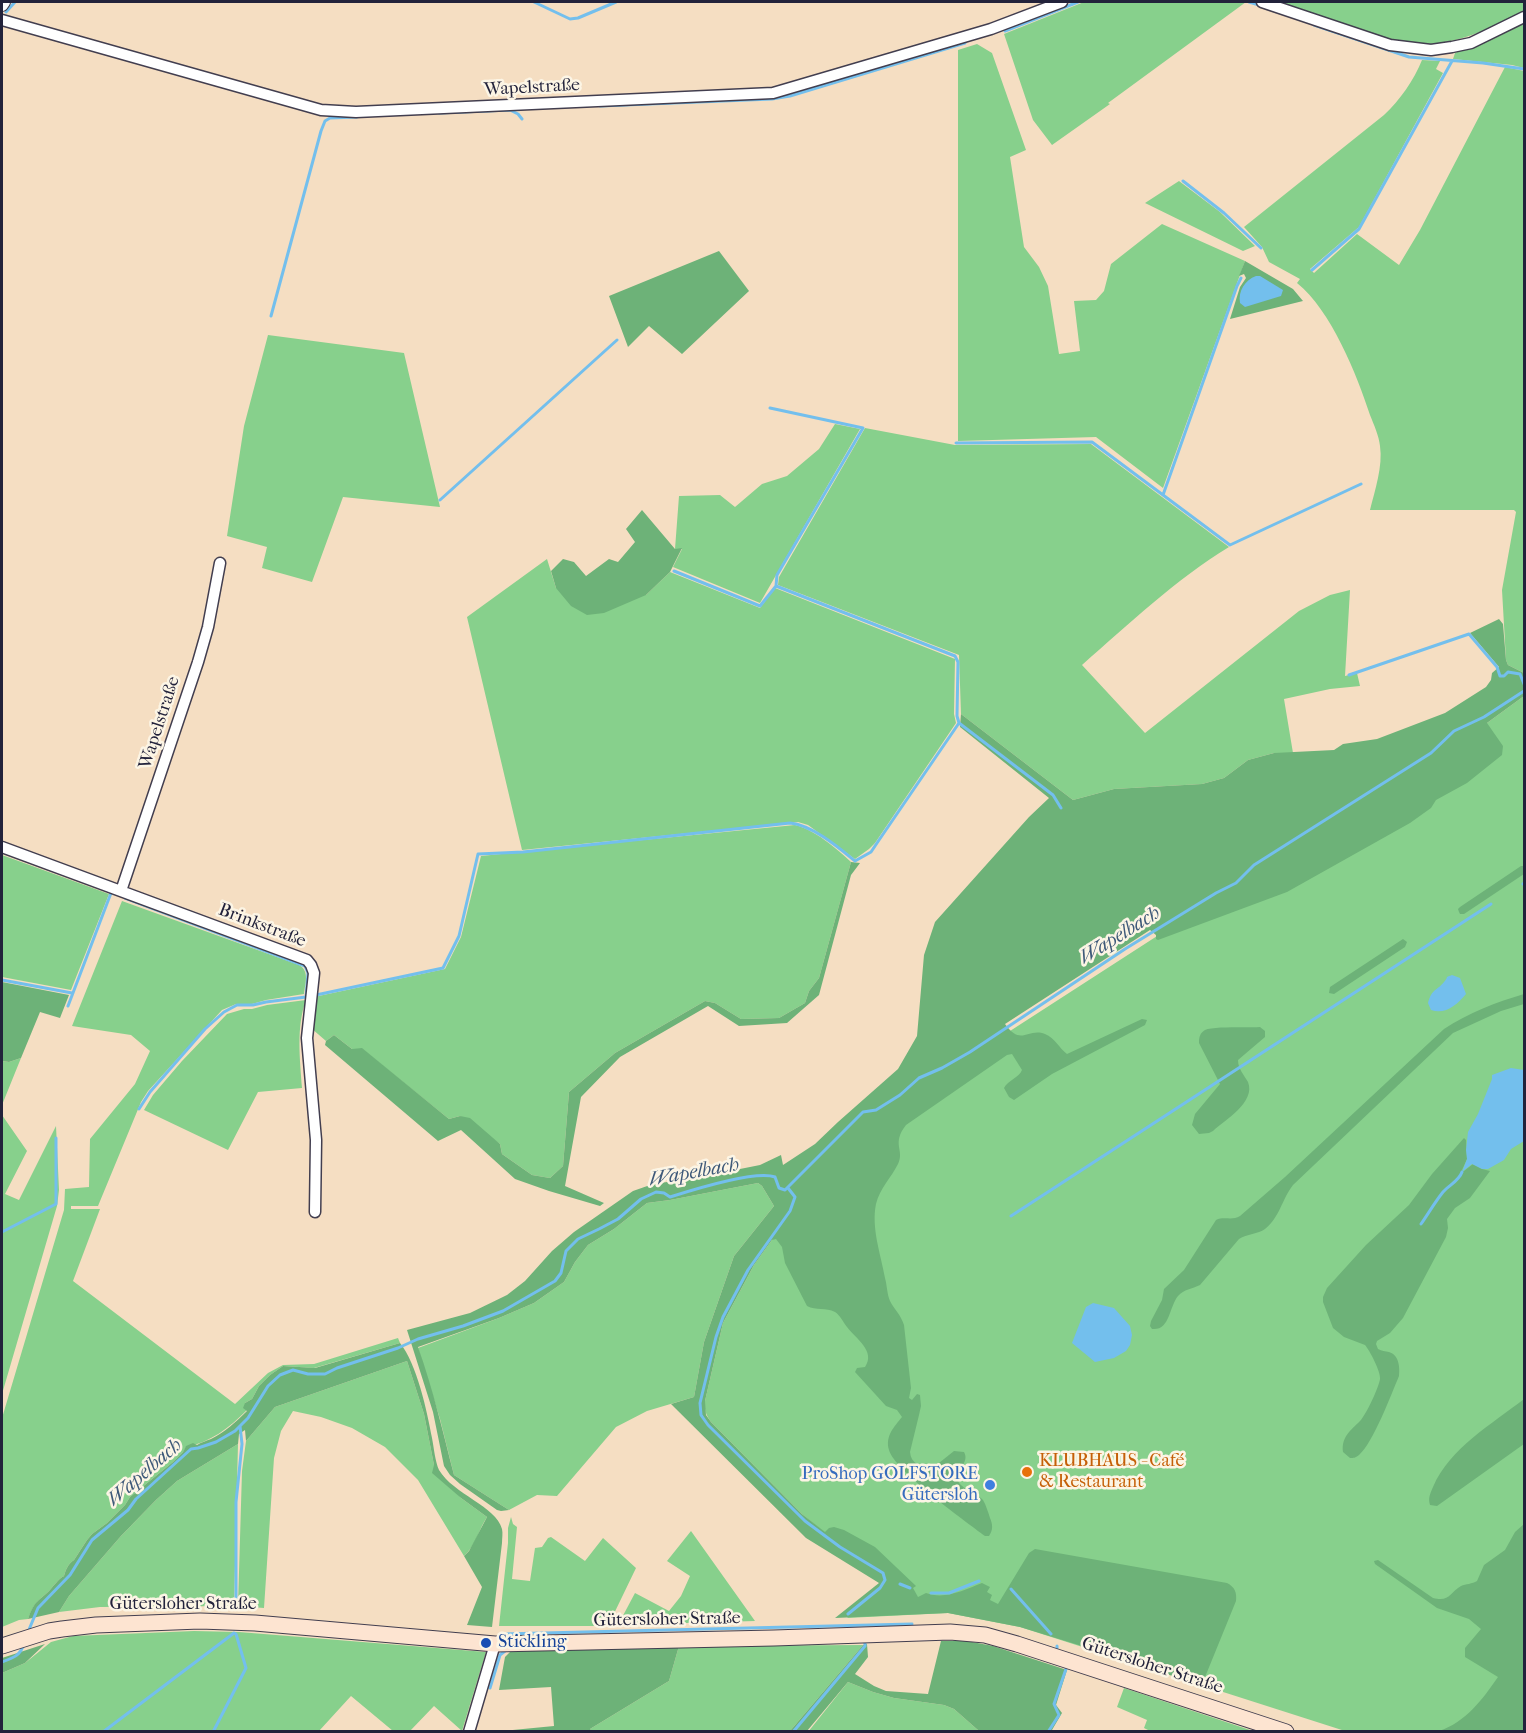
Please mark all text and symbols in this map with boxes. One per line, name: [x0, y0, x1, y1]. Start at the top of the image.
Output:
street label: Wapelstraße: [483, 75, 581, 101]
street label: Wapelstraße: [135, 674, 185, 772]
street label: Brinkstraße: [215, 899, 309, 953]
water label: Wapelbach: [1075, 902, 1165, 970]
water label: Wapelbach: [647, 1153, 741, 1193]
water label: Wapelbach: [103, 1434, 187, 1512]
place label: KLUBHAUS - Café & Restaurant: [1039, 1451, 1184, 1494]
place label: ProShop GOLFSTORE Gütersloh: [802, 1464, 978, 1506]
marker: KLUBHAUS - Café & Restaurant: [1020, 1465, 1034, 1479]
marker: ProShop GOLFSTORE Gütersloh: [983, 1478, 997, 1492]
street label: Gütersloher Straße: [109, 1594, 257, 1616]
street label: Gütersloher Straße: [593, 1608, 741, 1632]
place label: Stickling: [498, 1632, 566, 1654]
street label: Gütersloher Straße: [1079, 1633, 1225, 1699]
marker: Stickling: [479, 1636, 493, 1650]

